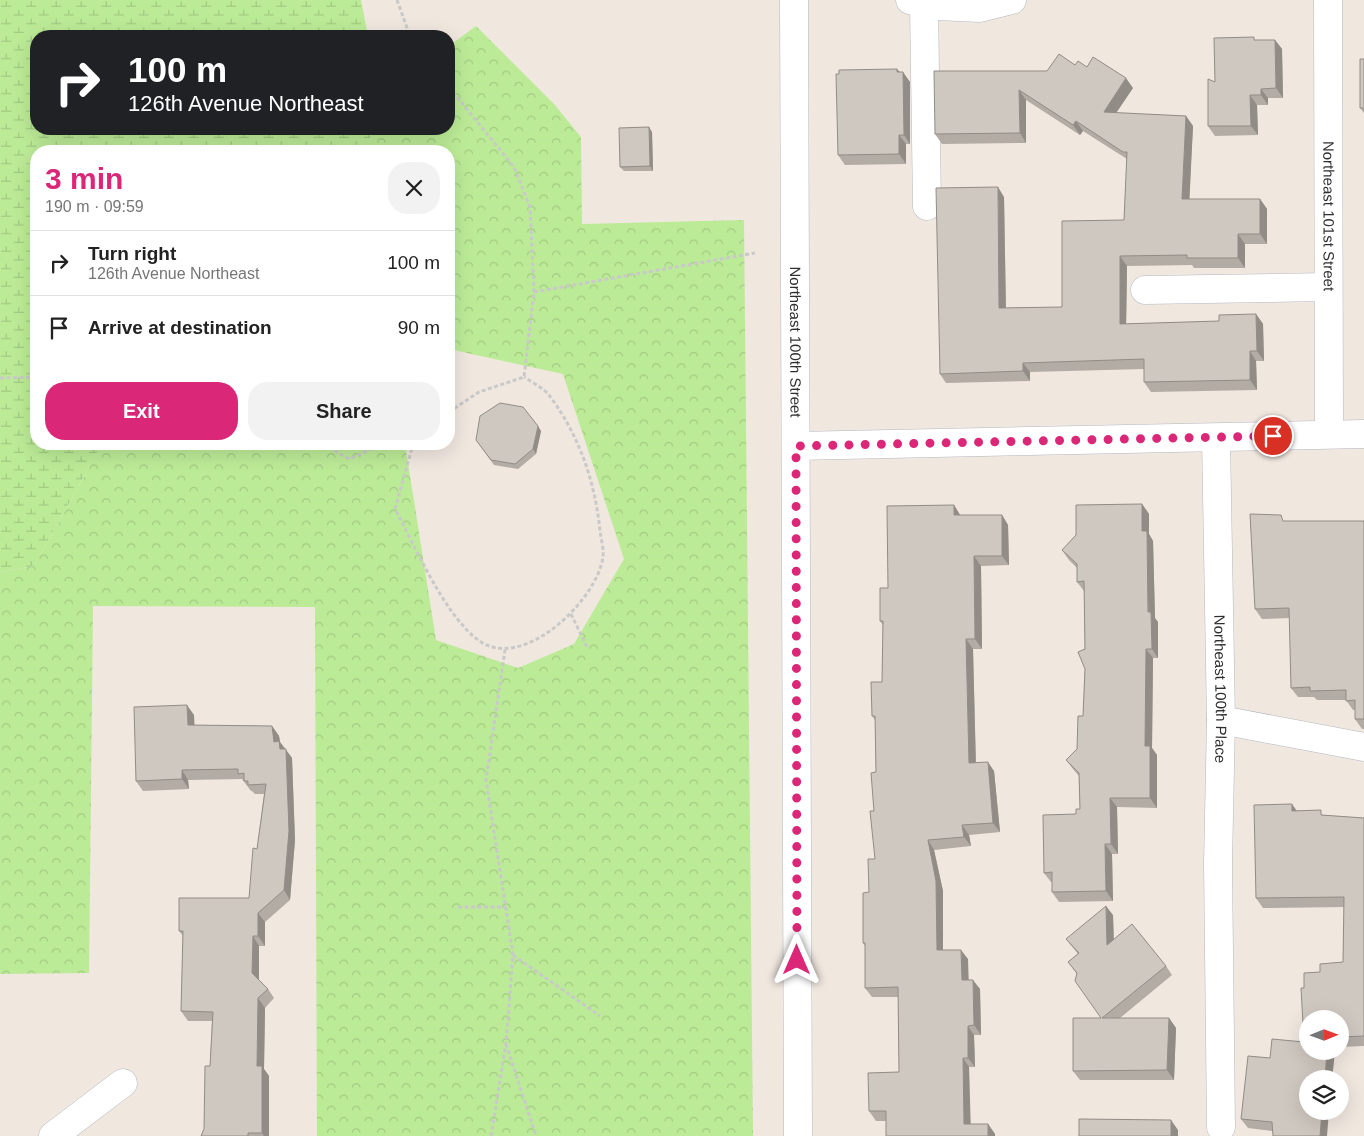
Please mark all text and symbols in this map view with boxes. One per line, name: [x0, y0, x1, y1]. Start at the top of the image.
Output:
icon: right: [45, 50, 110, 115]
text: 100 m: [128, 50, 227, 89]
text: 126th Avenue Northeast: [128, 91, 364, 116]
street label: Northeast 101st Street: [1320, 141, 1338, 292]
text: 3 min: [45, 162, 123, 195]
button: close: [388, 162, 440, 214]
text: 190 m · 09:59: [45, 198, 144, 215]
text: Turn right: [88, 243, 176, 264]
icon: right: [45, 249, 73, 277]
text: 100 m: [387, 252, 440, 273]
text: 126th Avenue Northeast: [88, 265, 259, 282]
street label: Northeast 100th Street: [787, 266, 804, 418]
icon: arrive: [45, 314, 73, 342]
text: Arrive at destination: [88, 317, 272, 338]
text: 90 m: [398, 317, 440, 338]
button: Exit: [45, 382, 238, 440]
button: Share: [248, 382, 440, 440]
pin: [1252, 415, 1294, 457]
icon: arrive: [1259, 422, 1287, 450]
street label: Northeast 100th Place: [1211, 615, 1230, 763]
position arrow: [770, 933, 822, 985]
north arrow: [1299, 1010, 1349, 1060]
map controls: [1299, 1010, 1349, 1120]
button: layers: [1299, 1070, 1349, 1120]

